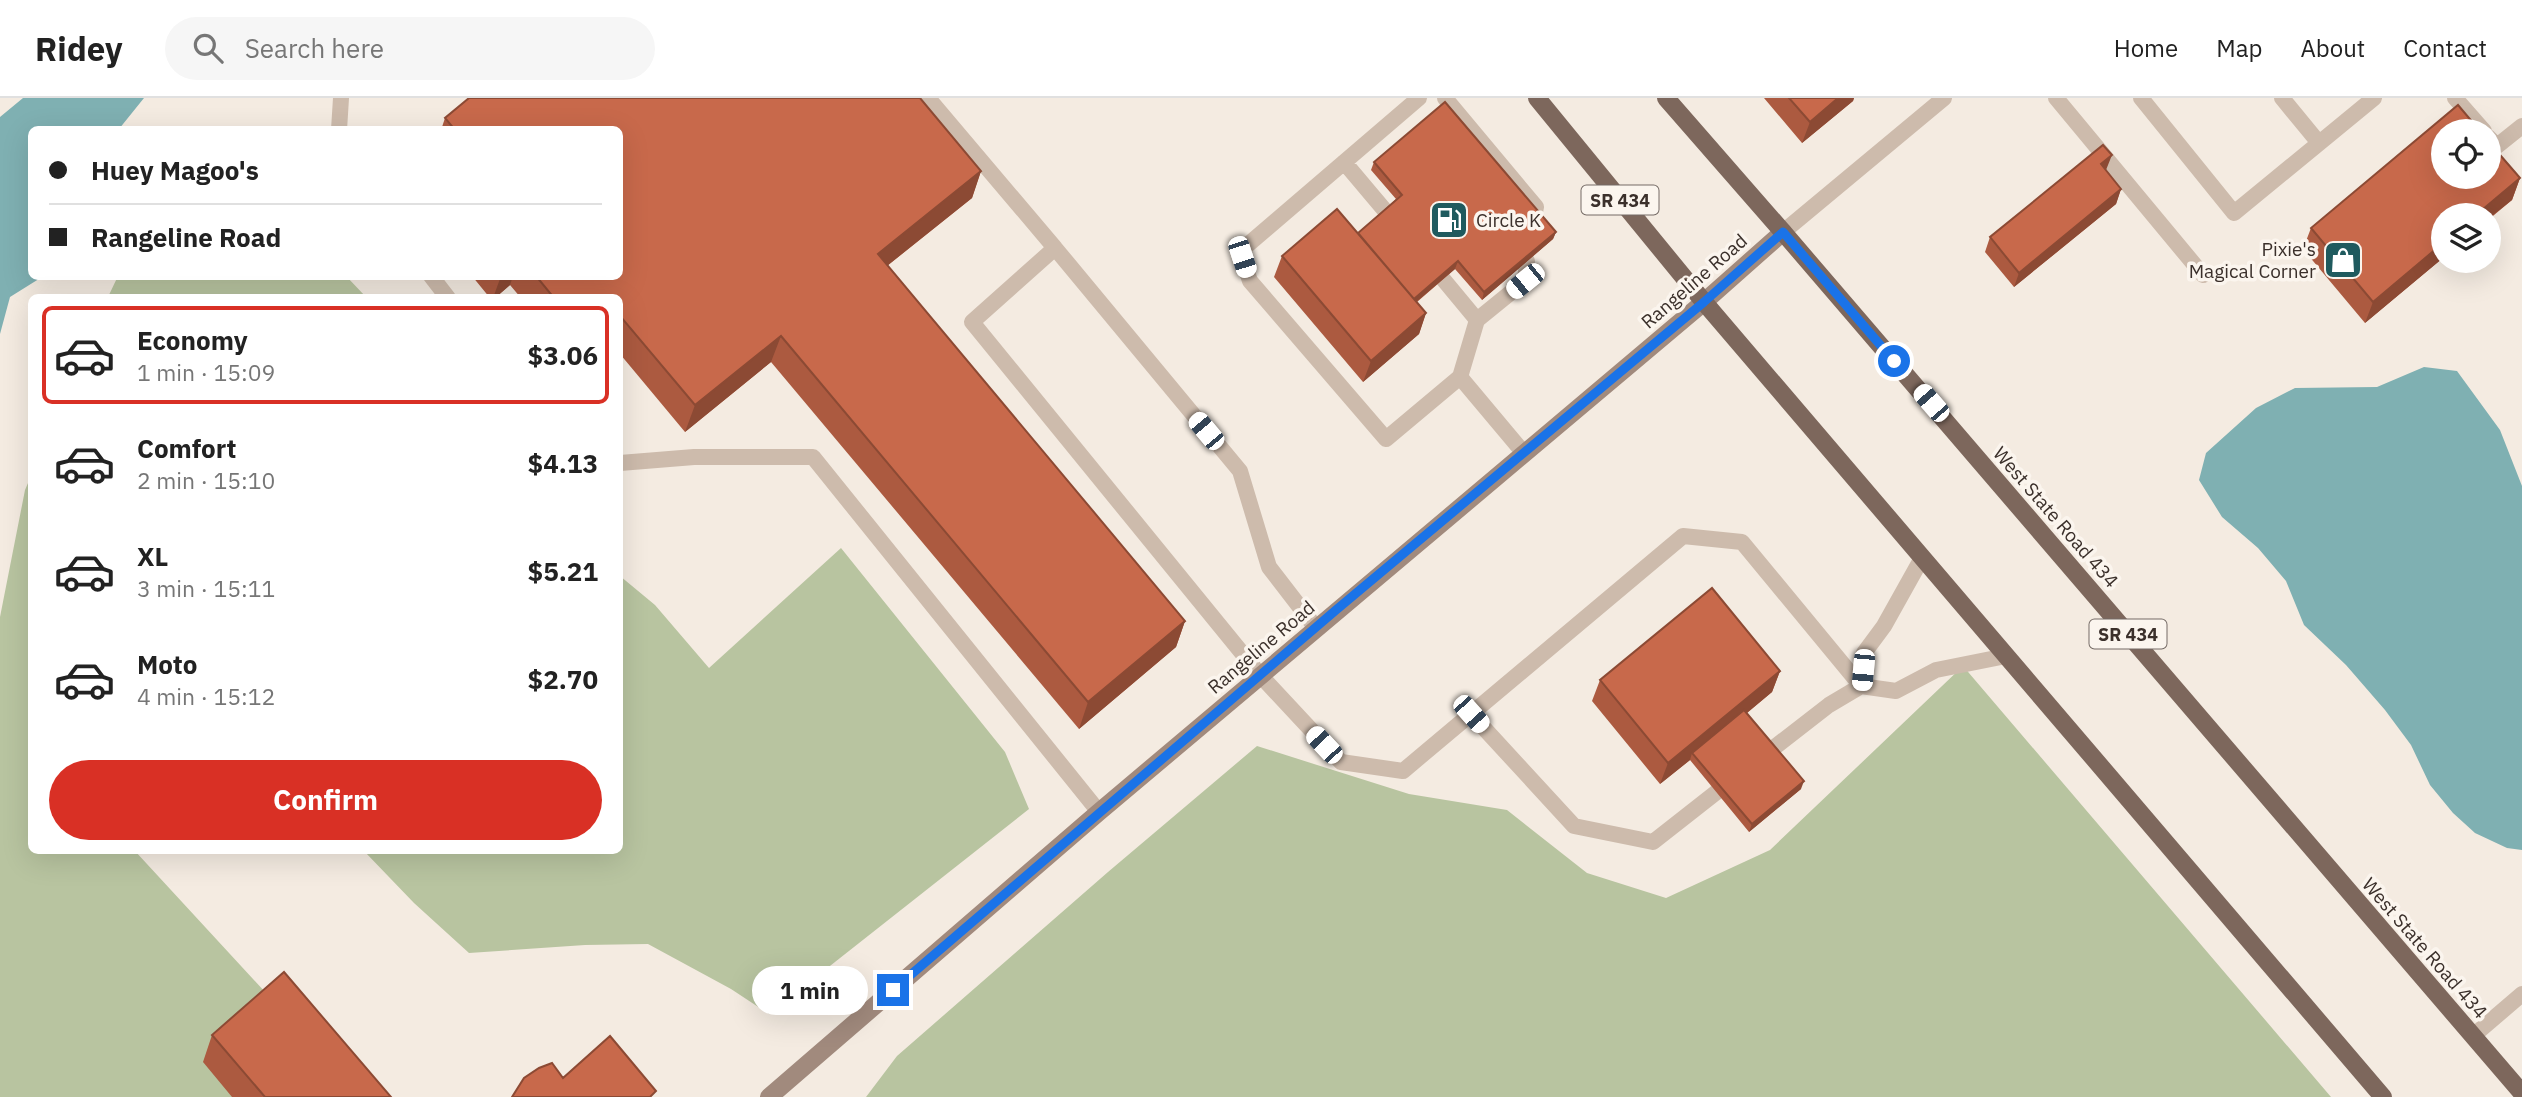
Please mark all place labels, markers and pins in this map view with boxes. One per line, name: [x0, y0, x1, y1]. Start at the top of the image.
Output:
fuel station icon: Circle K: [1428, 199, 1470, 241]
place label: Circle K: [1476, 208, 1541, 232]
place label: Pixie's Magical Corner: [2189, 237, 2316, 283]
shop icon: Pixie's Magical Corner: [2322, 239, 2364, 281]

